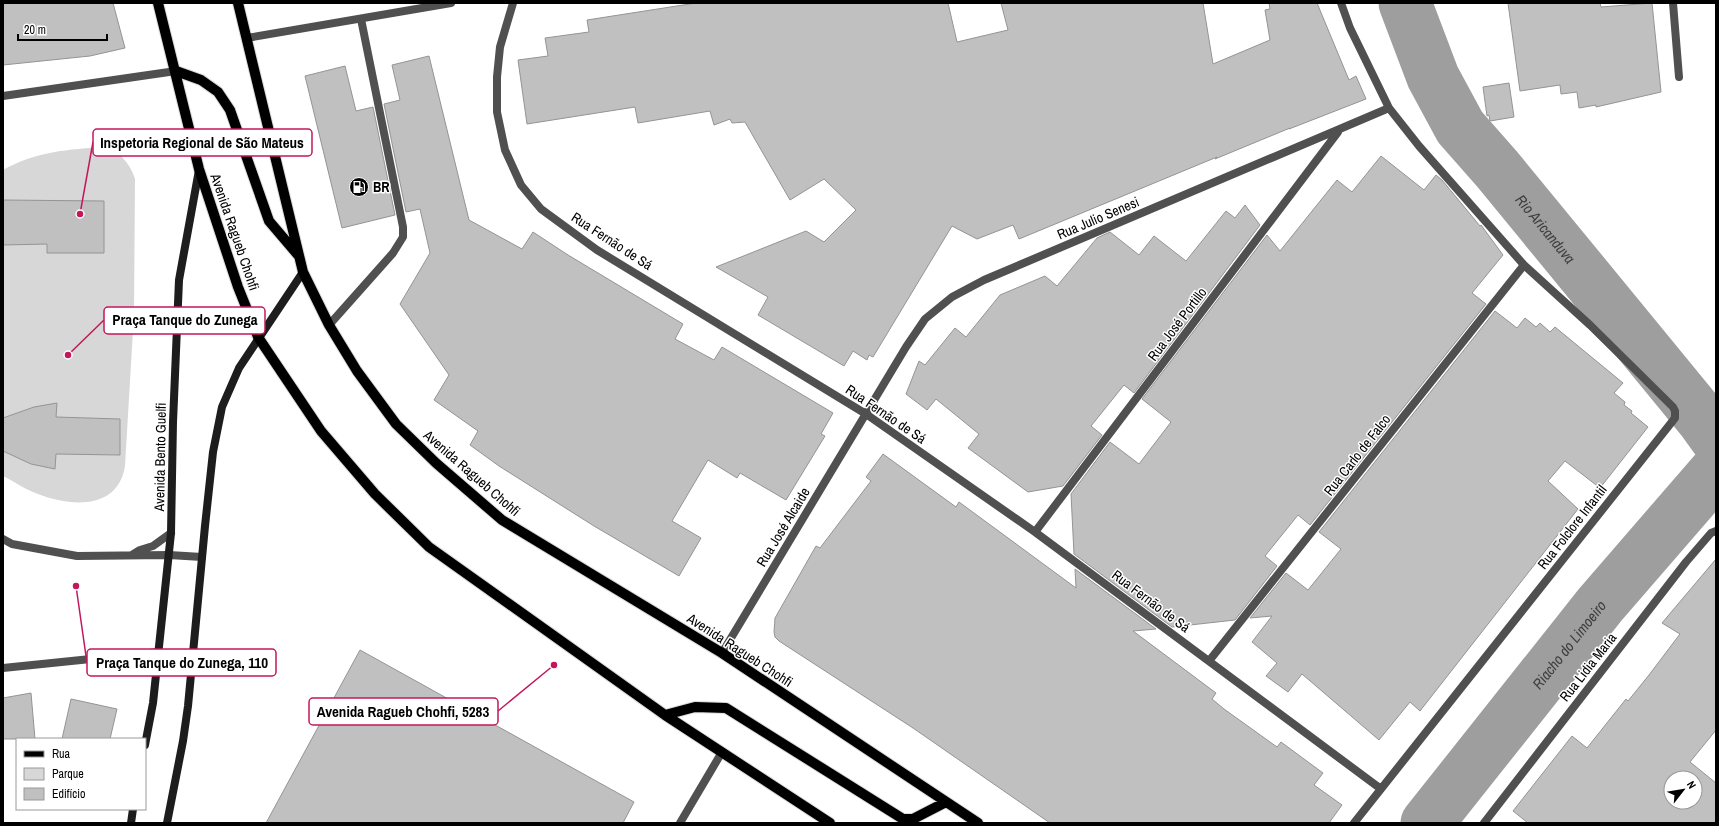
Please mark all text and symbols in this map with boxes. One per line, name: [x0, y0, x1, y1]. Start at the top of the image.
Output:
scale bar: [18, 16, 107, 42]
text: 20 m: [24, 22, 46, 38]
callout: Inspetoria Regional de São Mateus: [93, 129, 312, 156]
text: Inspetoria Regional de São Mateus: [100, 132, 304, 153]
street label: Avenida Ragueb Chohfi: [206, 170, 263, 293]
fuel station icon: BR: [348, 176, 370, 198]
place label: BR: [373, 178, 390, 196]
water label: Rio Aricanduva: [1511, 189, 1581, 268]
street label: Rua Julio Senesi: [1054, 193, 1142, 243]
street label: Rua Fernão de Sá: [568, 208, 657, 274]
street label: Rua José Portillo: [1144, 284, 1210, 364]
callout: Praça Tanque do Zunega: [104, 307, 265, 334]
text: Praça Tanque do Zunega: [112, 309, 258, 330]
street label: Rua Fernão de Sá: [842, 380, 930, 448]
street label: Avenida Bento Guelfi: [150, 402, 170, 513]
street label: Rua Carlo de Falco: [1320, 411, 1394, 499]
street label: Avenida Ragueb Chohfi: [419, 425, 524, 520]
street label: Rua Folclore Infantil: [1533, 481, 1611, 573]
street label: Rua José Alcaide: [752, 484, 814, 570]
street label: Rua Fernão de Sá: [1108, 566, 1194, 637]
water label: Riacho do Limoeiro: [1527, 595, 1610, 693]
street label: Avenida Ragueb Chohfi: [683, 609, 796, 691]
street label: Rua Lidia Maria: [1556, 629, 1621, 705]
callout: Praça Tanque do Zunega, 110: [87, 649, 276, 676]
text: Praça Tanque do Zunega, 110: [96, 652, 268, 673]
callout: Avenida Ragueb Chohfi, 5283: [309, 698, 498, 725]
text: Avenida Ragueb Chohfi, 5283: [317, 701, 489, 722]
legend: [16, 738, 146, 810]
text: Rua: [52, 746, 71, 762]
text: Parque: [52, 766, 84, 782]
north arrow: [1663, 770, 1703, 810]
text: N: [1684, 778, 1699, 791]
text: Edifício: [52, 786, 85, 802]

